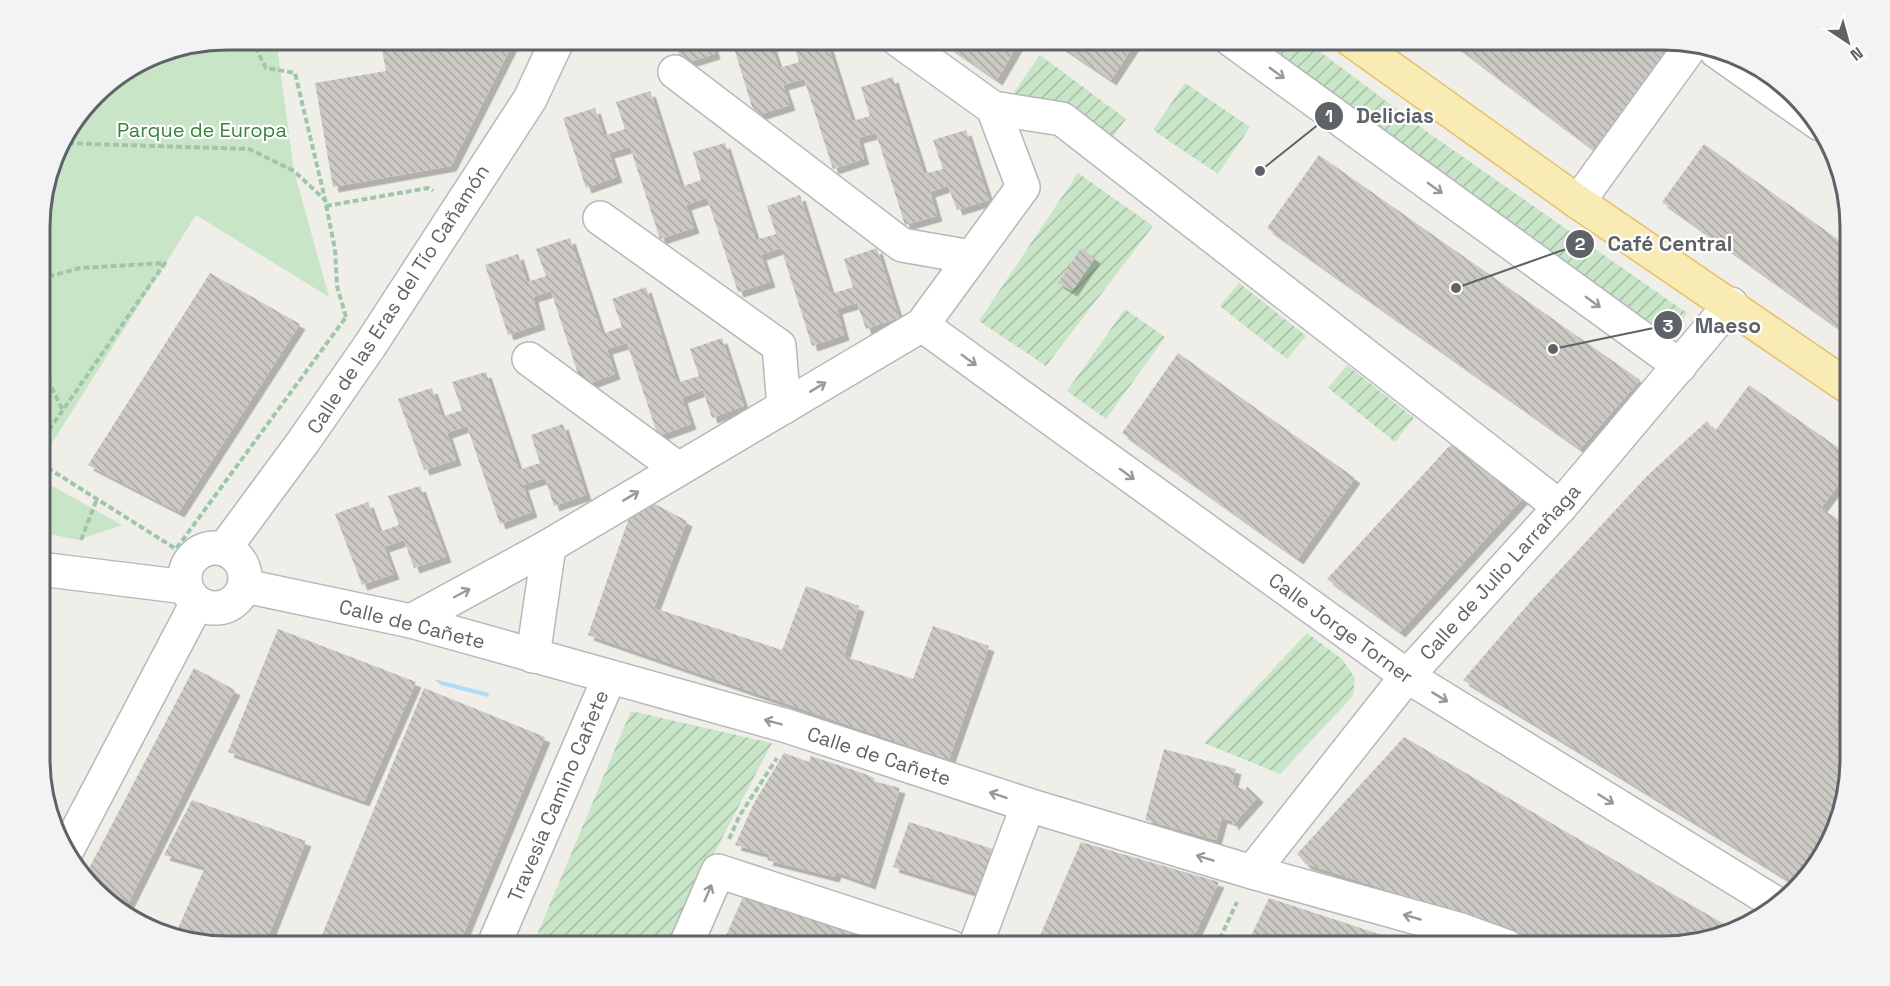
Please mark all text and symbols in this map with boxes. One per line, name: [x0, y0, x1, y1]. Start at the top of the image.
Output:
north arrow: [1818, 12, 1878, 72]
text: N: [1846, 42, 1867, 65]
one-way arrow: [1268, 67, 1284, 80]
callout: Delicias: [1314, 96, 1446, 135]
text: Delicias: [1356, 102, 1434, 129]
text: 1: [1325, 104, 1333, 127]
park label: Parque de Europa: [117, 117, 287, 143]
street label: Calle de las Eras del Tío Cañamón: [301, 159, 495, 439]
one-way arrow: [1426, 182, 1442, 194]
callout: Café Central: [1565, 225, 1744, 264]
text: Café Central: [1608, 230, 1732, 257]
text: 2: [1575, 232, 1586, 255]
one-way arrow: [1584, 296, 1600, 308]
callout: Maeso: [1653, 306, 1773, 345]
text: Maeso: [1695, 312, 1761, 339]
text: 3: [1663, 314, 1674, 337]
one-way arrow: [961, 353, 977, 366]
one-way arrow: [809, 381, 826, 393]
one-way arrow: [1119, 468, 1135, 480]
street label: Calle de Julio Larrañaga: [1414, 478, 1586, 666]
one-way arrow: [622, 490, 639, 502]
street label: Calle Jorge Torner: [1264, 567, 1418, 689]
one-way arrow: [453, 587, 470, 599]
street label: Calle de Cañete: [336, 593, 488, 655]
street label: Travesía Camino Cañete: [502, 686, 614, 906]
one-way arrow: [1431, 691, 1448, 703]
one-way arrow: [763, 716, 782, 727]
street label: Calle de Cañete: [804, 721, 954, 791]
one-way arrow: [989, 789, 1008, 800]
one-way arrow: [1597, 793, 1614, 805]
one-way arrow: [1196, 852, 1215, 863]
one-way arrow: [703, 884, 714, 903]
one-way arrow: [1403, 911, 1422, 922]

